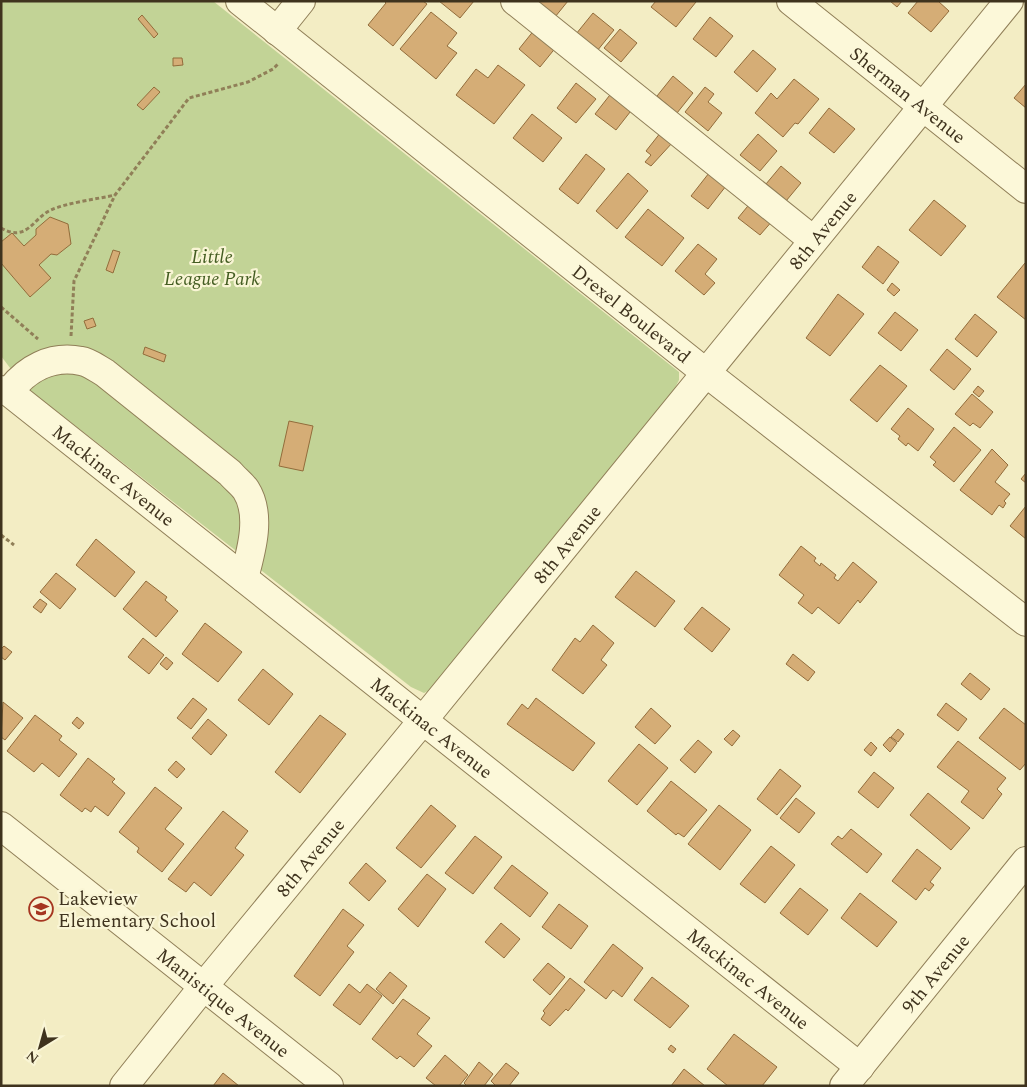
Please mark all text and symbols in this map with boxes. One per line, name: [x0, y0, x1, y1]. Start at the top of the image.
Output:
street label: Sherman Avenue: [843, 40, 972, 152]
street label: 8th Avenue: [783, 185, 865, 277]
park label: Little League Park: [164, 243, 260, 294]
street label: Drexel Boulevard: [565, 258, 696, 371]
street label: Mackinac Avenue: [45, 418, 181, 534]
street label: 8th Avenue: [527, 499, 609, 591]
street label: Mackinac Avenue: [363, 671, 499, 786]
street label: 8th Avenue: [270, 812, 353, 904]
place label: Lakeview Elementary School: [58, 885, 216, 936]
school or university icon: Lakeview Elementary School: [28, 896, 54, 922]
street label: Mackinac Avenue: [680, 922, 815, 1038]
street label: 9th Avenue: [895, 928, 977, 1020]
street label: Manistique Avenue: [150, 942, 296, 1066]
north arrow: [15, 1022, 65, 1072]
text: N: [22, 1045, 43, 1069]

